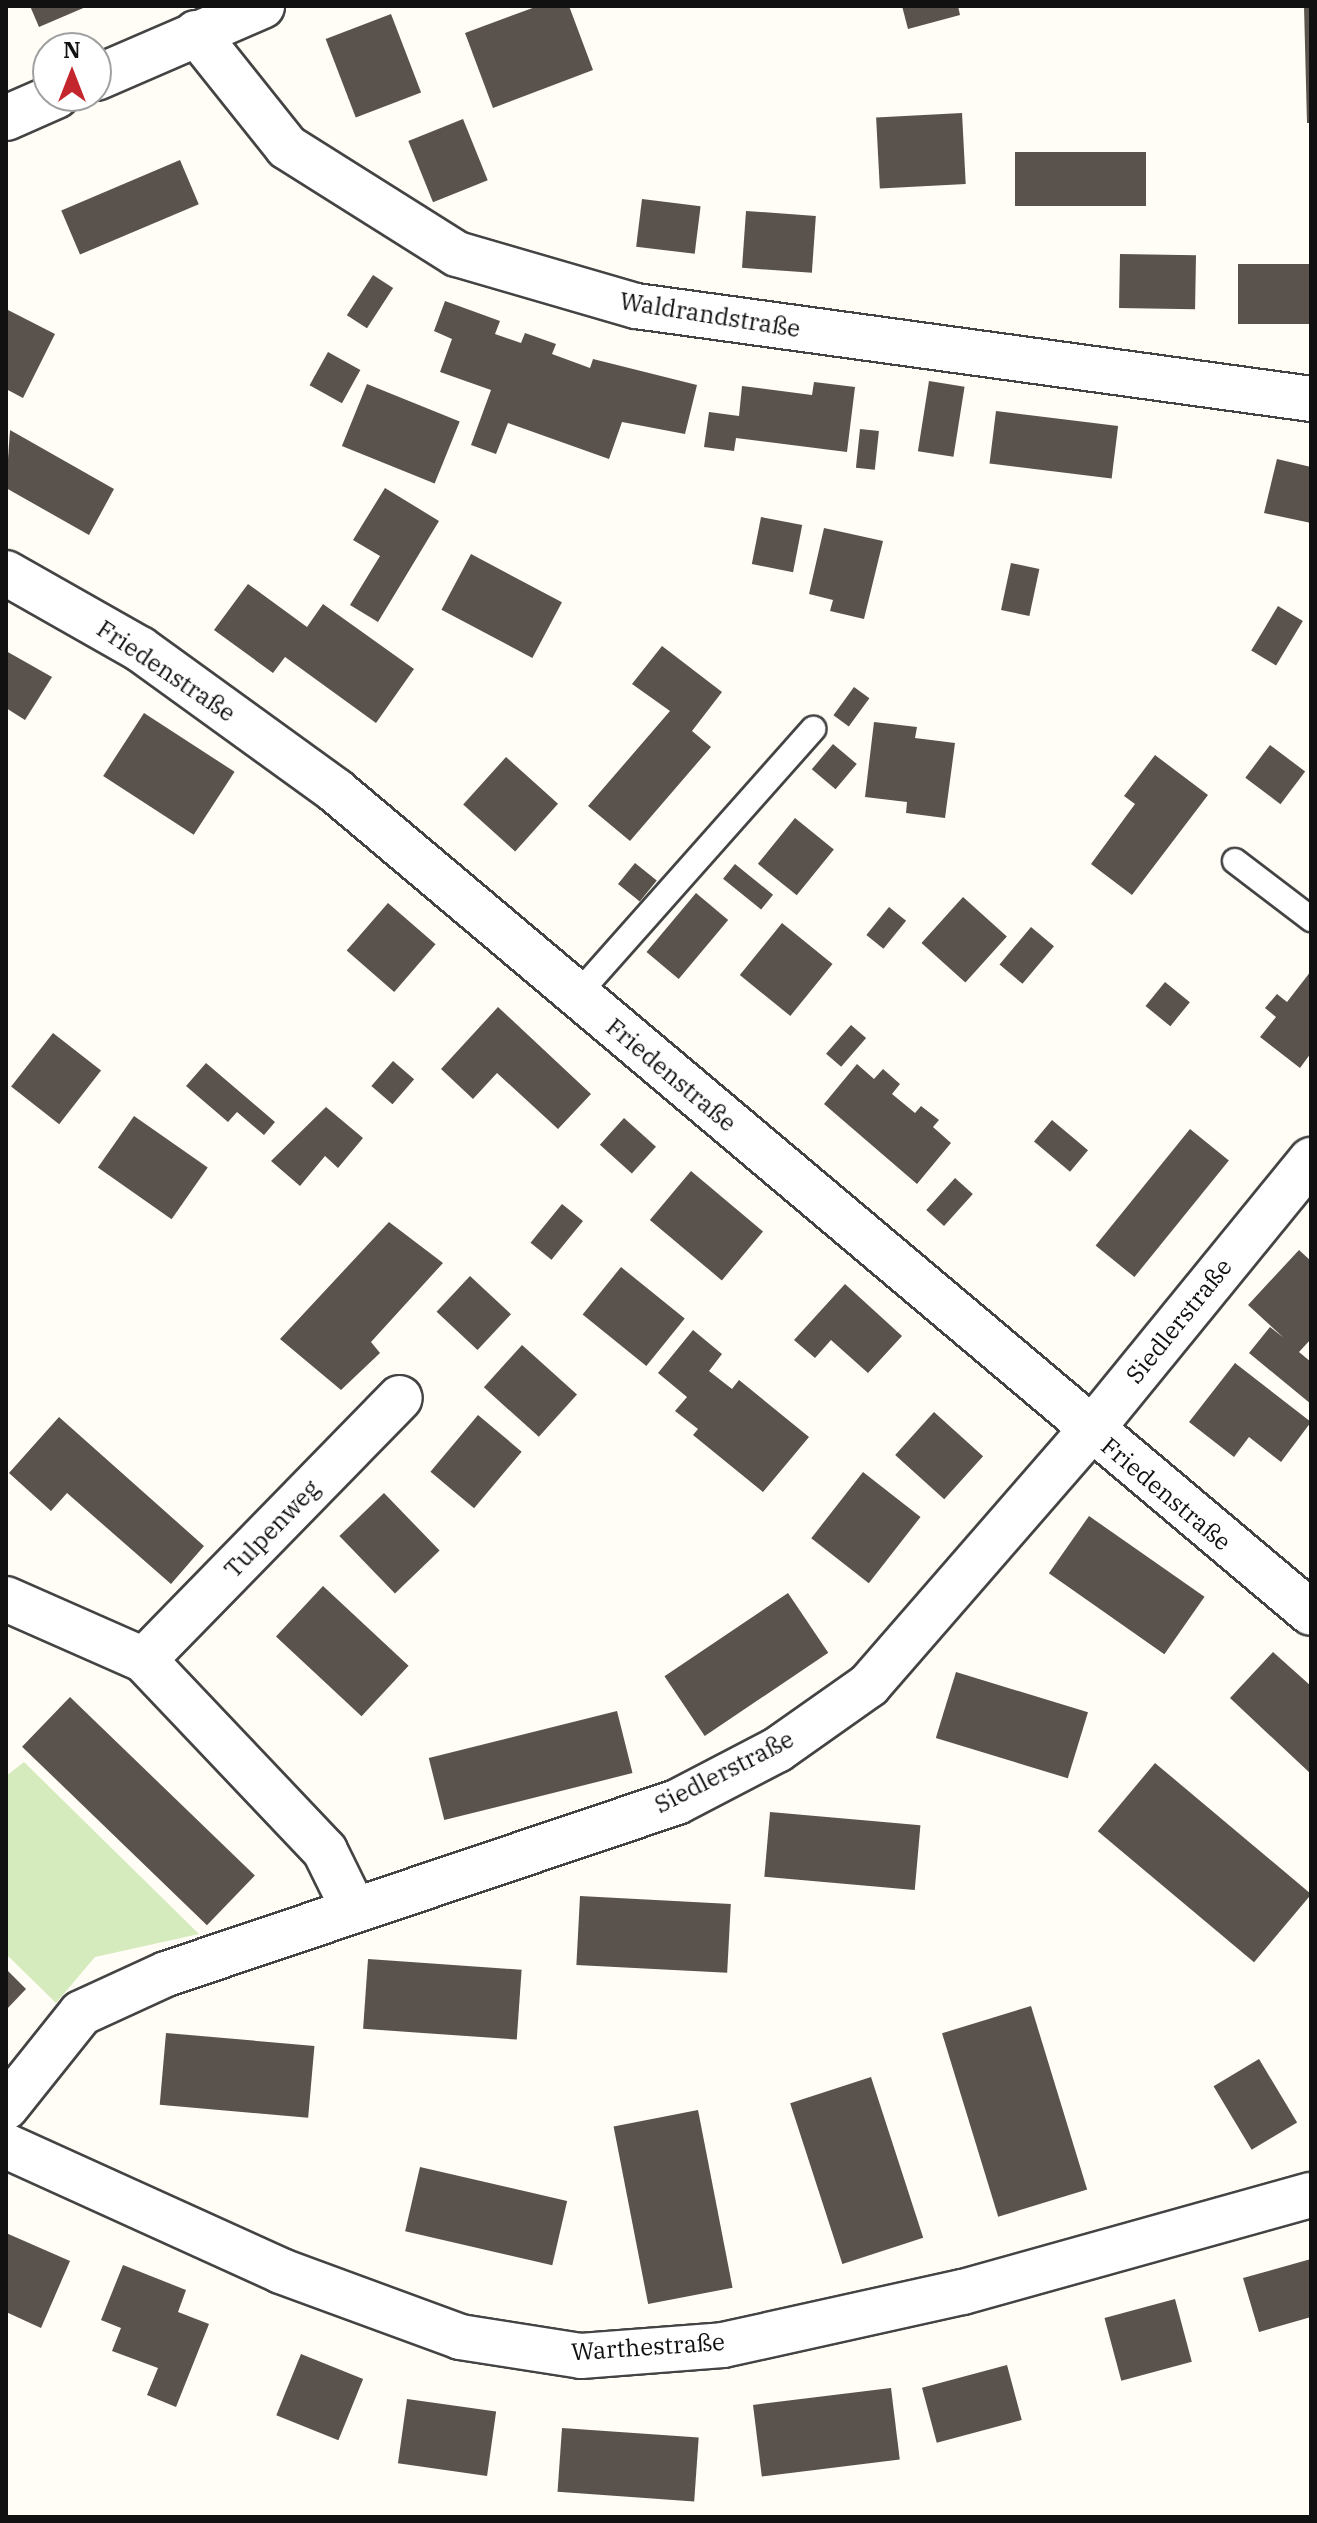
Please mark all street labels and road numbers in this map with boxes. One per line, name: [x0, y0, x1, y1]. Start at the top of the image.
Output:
street label: Waldrandstraße: [618, 287, 802, 343]
street label: Friedenstraße: [91, 614, 241, 728]
street label: Friedenstraße: [600, 1012, 742, 1138]
street label: Siedlerstraße: [1120, 1253, 1238, 1389]
street label: Friedenstraße: [1095, 1431, 1237, 1557]
street label: Tulpenweg: [218, 1474, 326, 1584]
street label: Siedlerstraße: [650, 1725, 798, 1819]
street label: Warthestraße: [570, 2327, 726, 2367]

